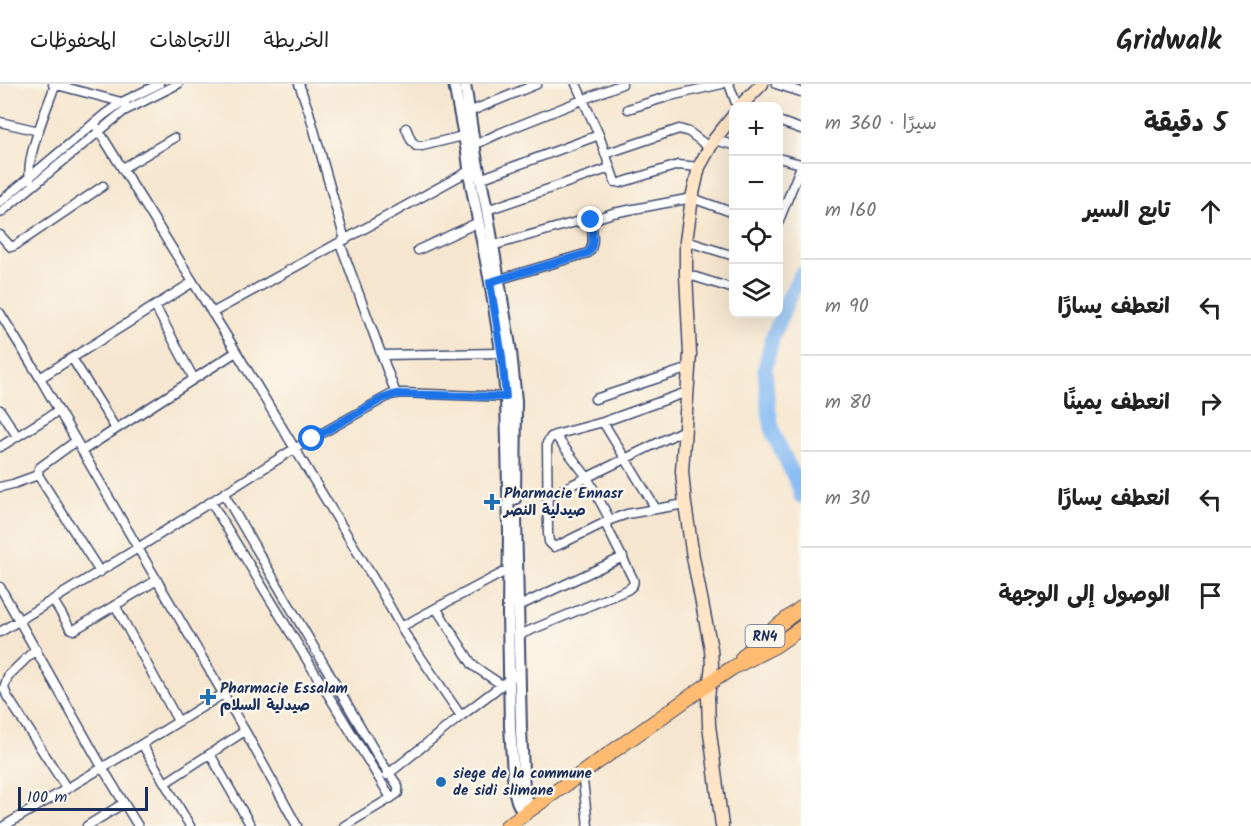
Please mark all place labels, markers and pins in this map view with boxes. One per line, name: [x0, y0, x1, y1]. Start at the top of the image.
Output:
place label: Pharmacie Ennasr صيدلية النصر: [502, 482, 624, 523]
marker: Pharmacie Ennasr صيدلية النصر: [485, 495, 499, 509]
place label: Pharmacie Essalam صيدلية السلام: [220, 677, 348, 718]
marker: Pharmacie Essalam صيدلية السلام: [201, 690, 215, 704]
place label: siege de la commune de sidi slimane: [453, 762, 592, 803]
marker: siege de la commune de sidi slimane: [434, 775, 448, 789]

